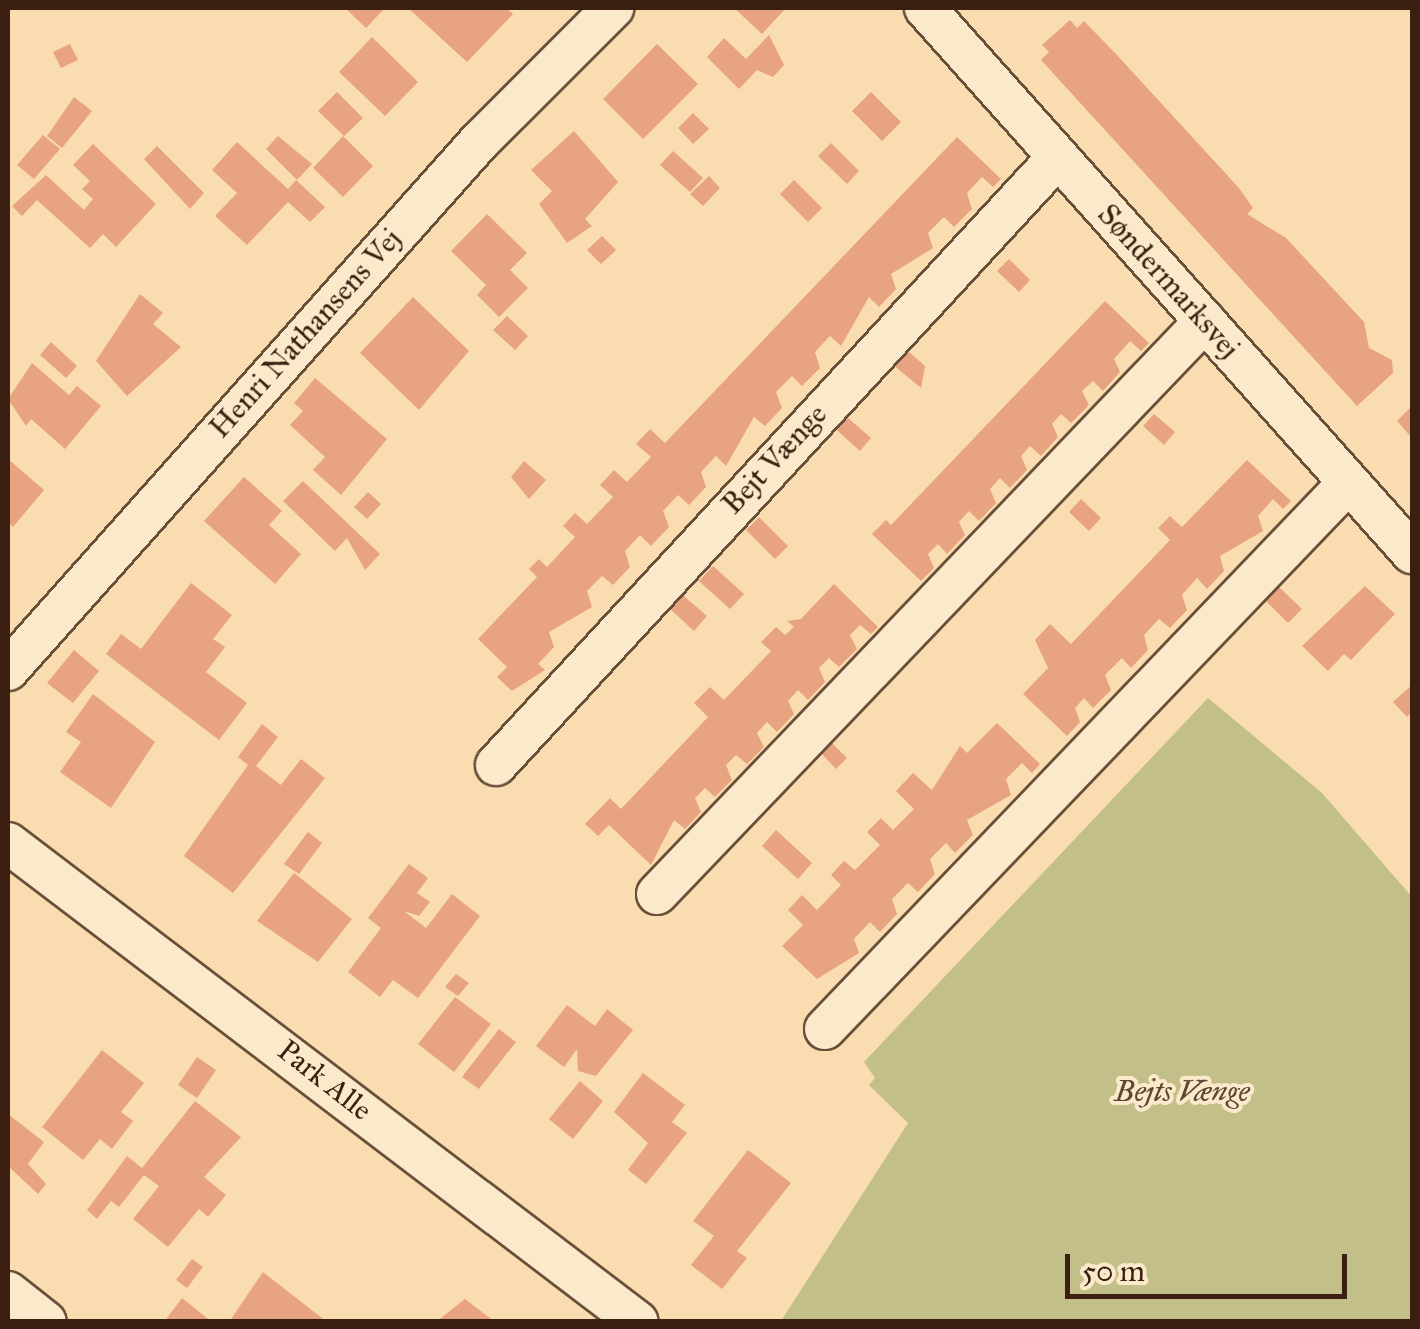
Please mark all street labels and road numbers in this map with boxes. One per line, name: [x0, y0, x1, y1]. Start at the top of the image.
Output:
street label: Søndermarksvej: [1090, 196, 1248, 366]
street label: Henri Nathansens Vej: [201, 221, 409, 445]
street label: Bejt Vænge: [714, 396, 834, 522]
street label: Park Alle: [271, 1032, 379, 1128]

